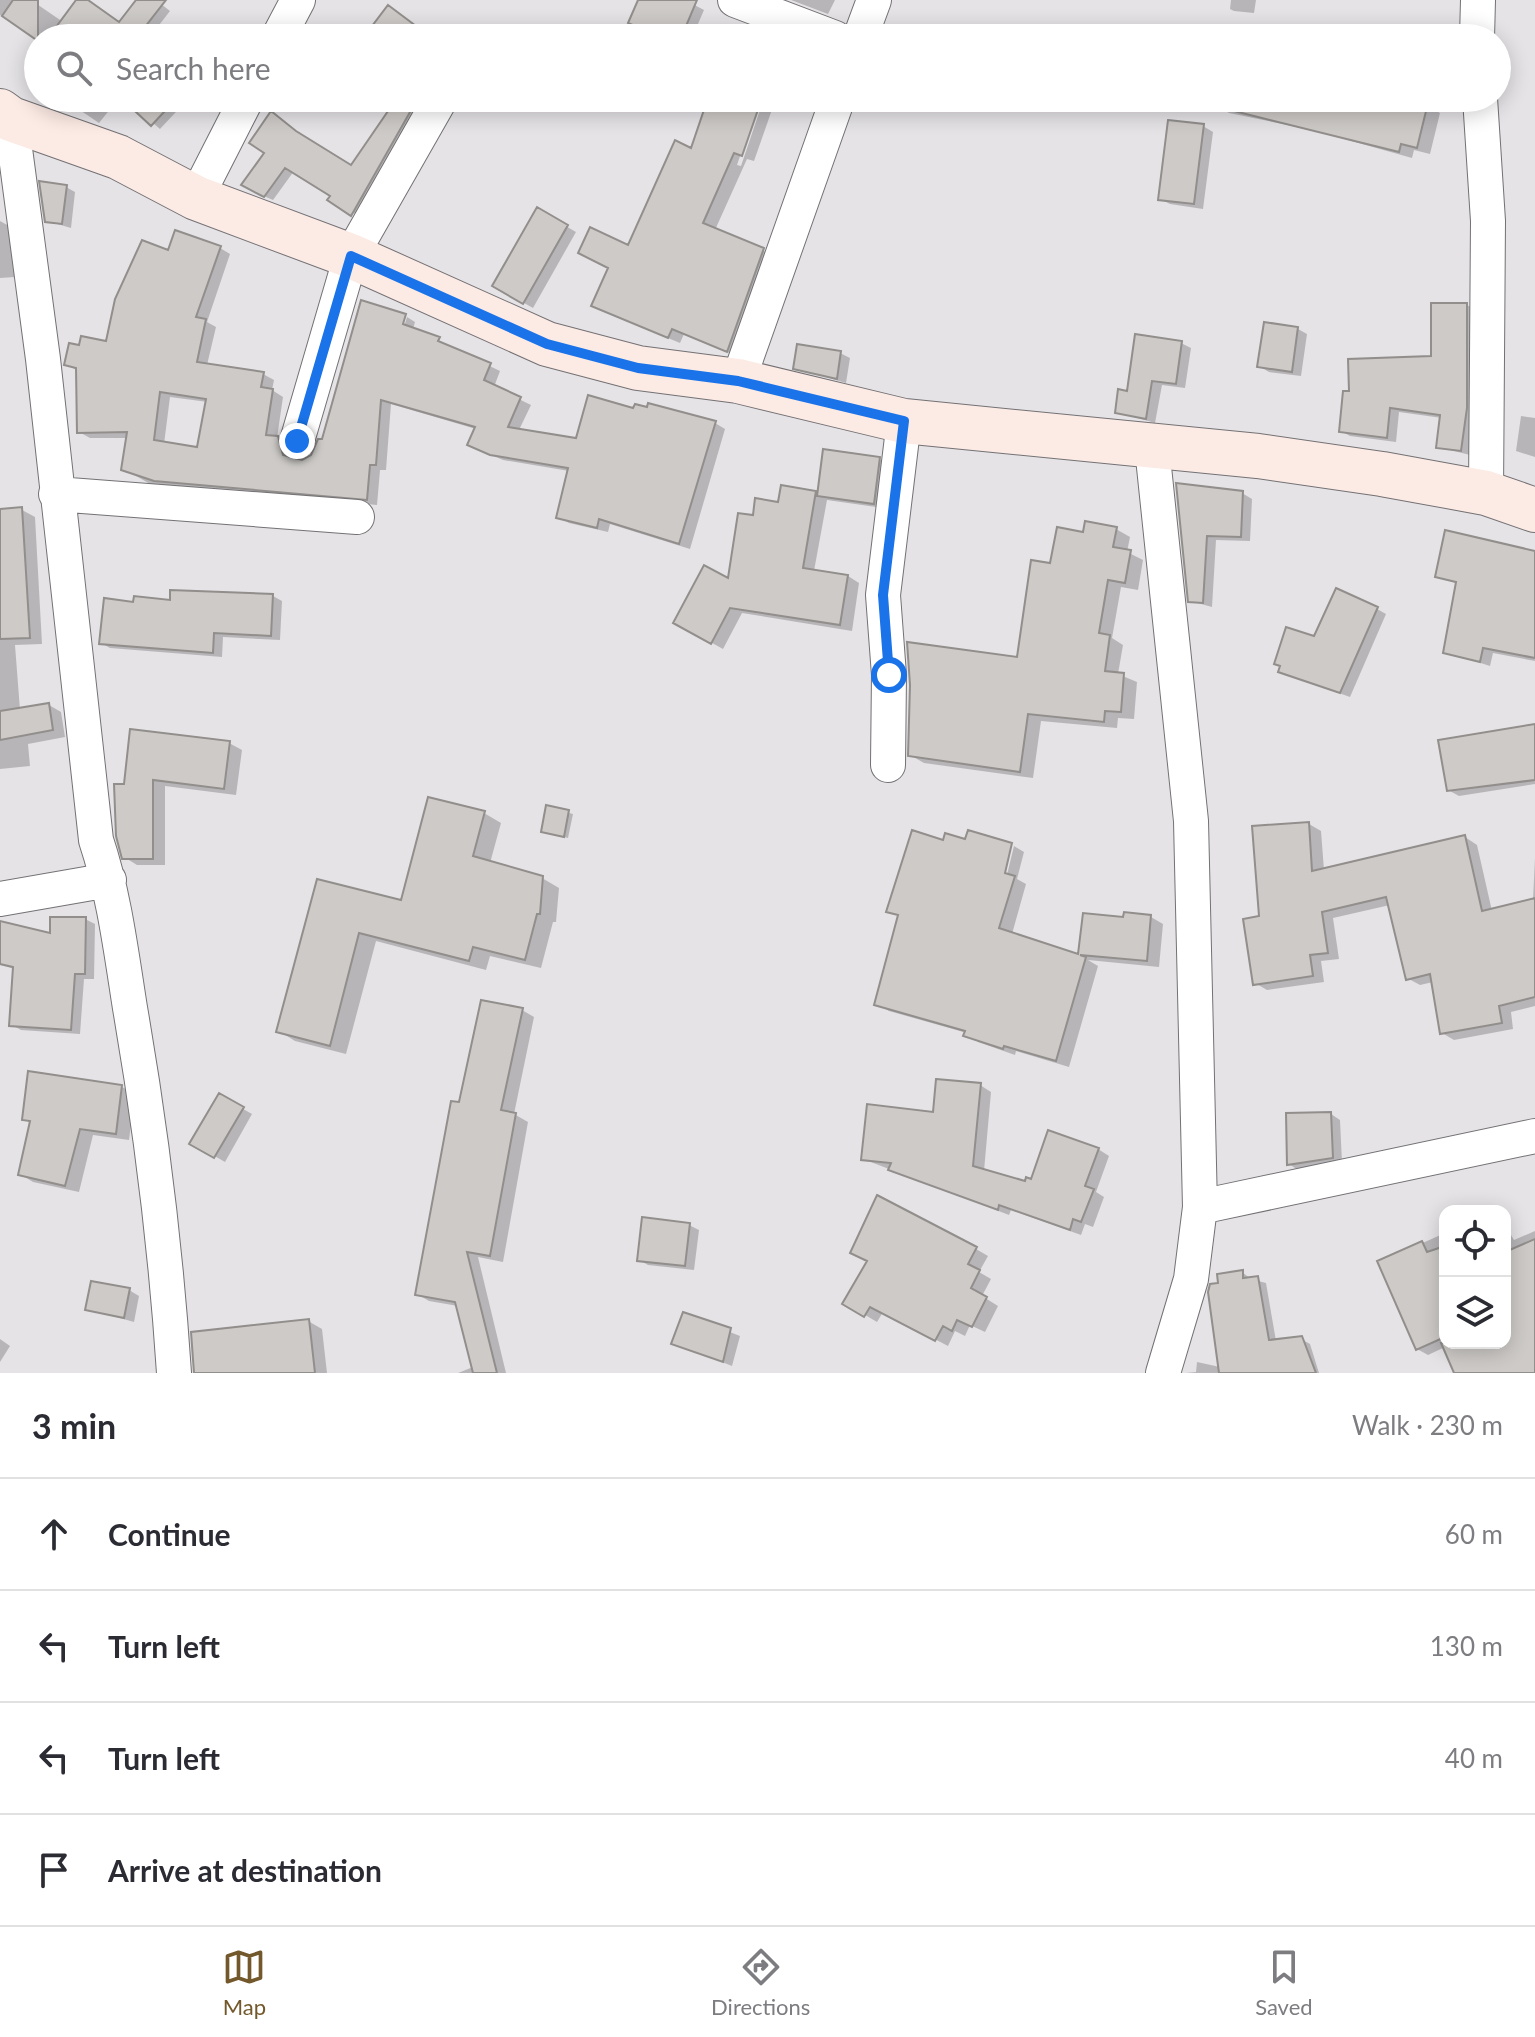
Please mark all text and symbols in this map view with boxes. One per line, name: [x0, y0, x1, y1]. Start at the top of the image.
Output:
search box: [24, 24, 1511, 112]
icon: search: [52, 46, 96, 90]
text: Search here: [116, 50, 271, 86]
route end: [279, 423, 315, 459]
route start: [871, 657, 907, 693]
map controls: [1439, 1205, 1511, 1349]
button: locate: [1439, 1205, 1511, 1277]
button: layers: [1439, 1277, 1511, 1349]
text: 3 min: [32, 1405, 116, 1446]
text: Walk · 230 m: [1352, 1409, 1503, 1441]
icon: ahead: [32, 1512, 76, 1556]
text: Continue: [108, 1516, 231, 1552]
text: 60 m: [1445, 1518, 1503, 1550]
icon: left: [32, 1624, 76, 1668]
text: Turn left: [108, 1628, 220, 1664]
text: 130 m: [1430, 1630, 1503, 1662]
icon: left: [32, 1736, 76, 1780]
text: Turn left: [108, 1740, 220, 1776]
text: 40 m: [1445, 1742, 1503, 1774]
icon: arrive: [32, 1848, 76, 1892]
text: Arrive at destination: [108, 1852, 382, 1888]
tab: Map: [222, 1945, 266, 2020]
tab: Directions: [711, 1945, 810, 2020]
tab: Saved: [1255, 1945, 1313, 2020]

